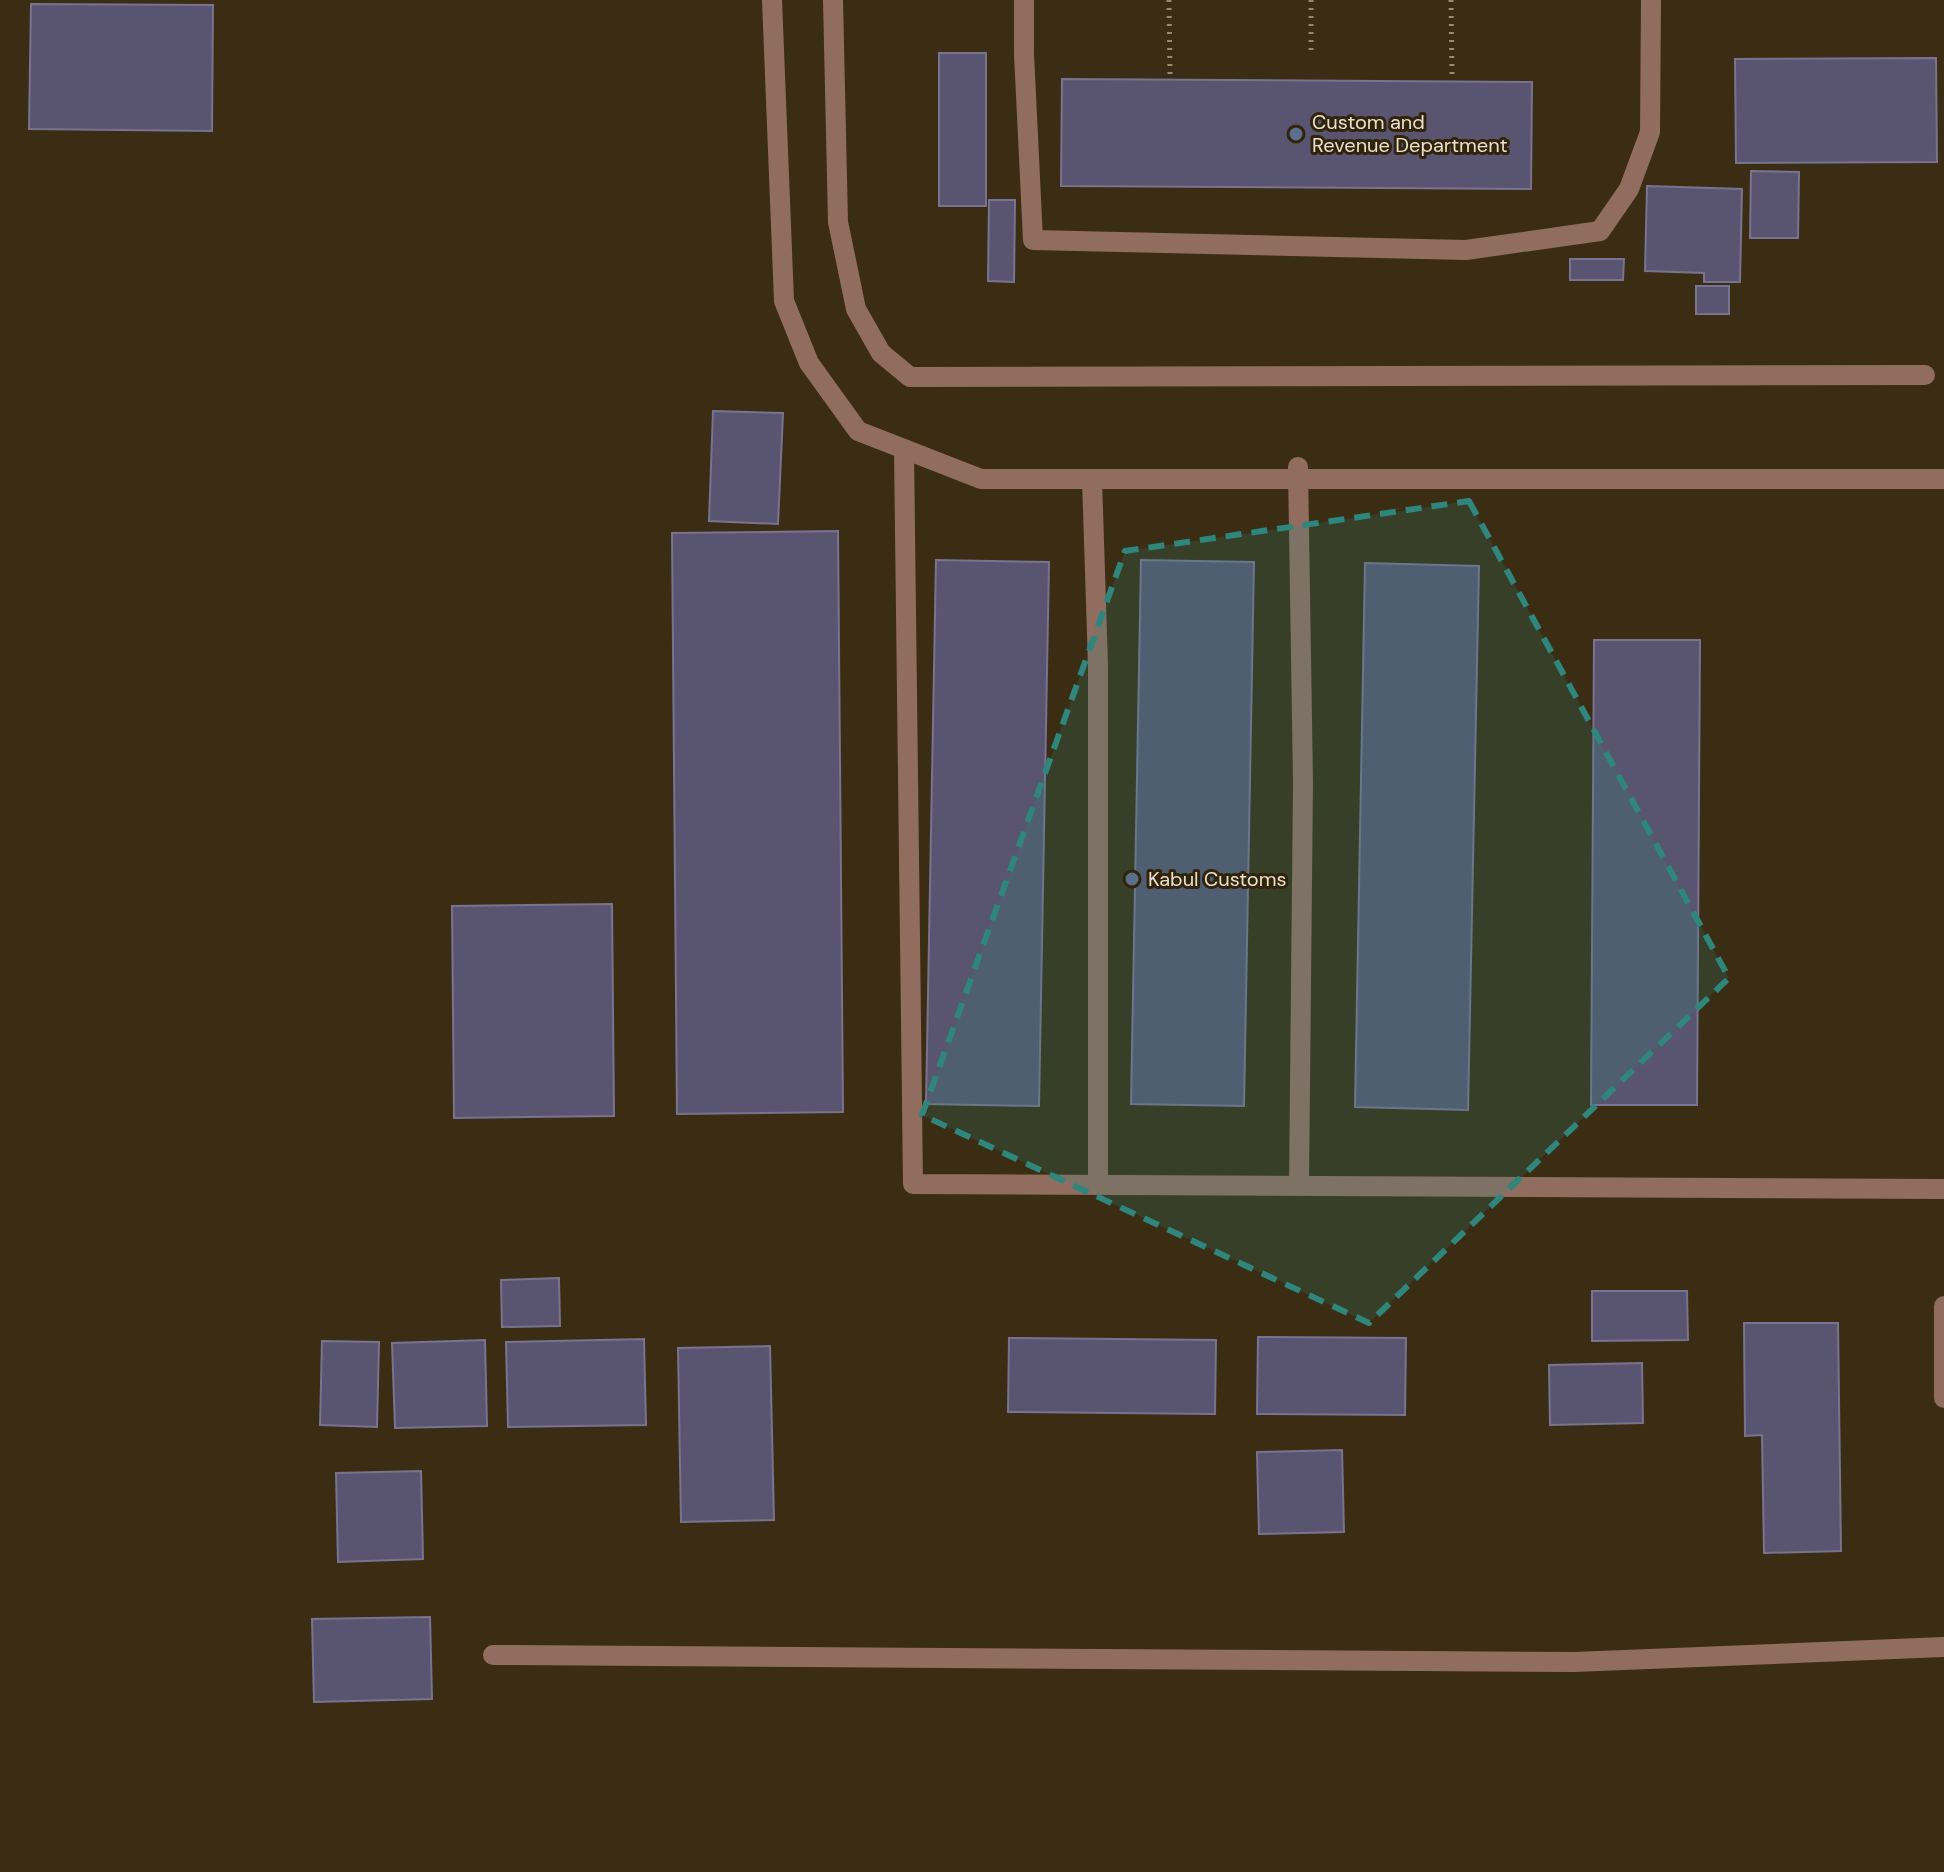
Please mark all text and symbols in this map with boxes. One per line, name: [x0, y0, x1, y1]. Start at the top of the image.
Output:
place label: Custom and Revenue Department: [1312, 109, 1508, 158]
marker: Custom and Revenue Department: [1287, 125, 1305, 143]
place label: Kabul Customs: [1148, 866, 1287, 892]
marker: Kabul Customs: [1123, 870, 1141, 888]

